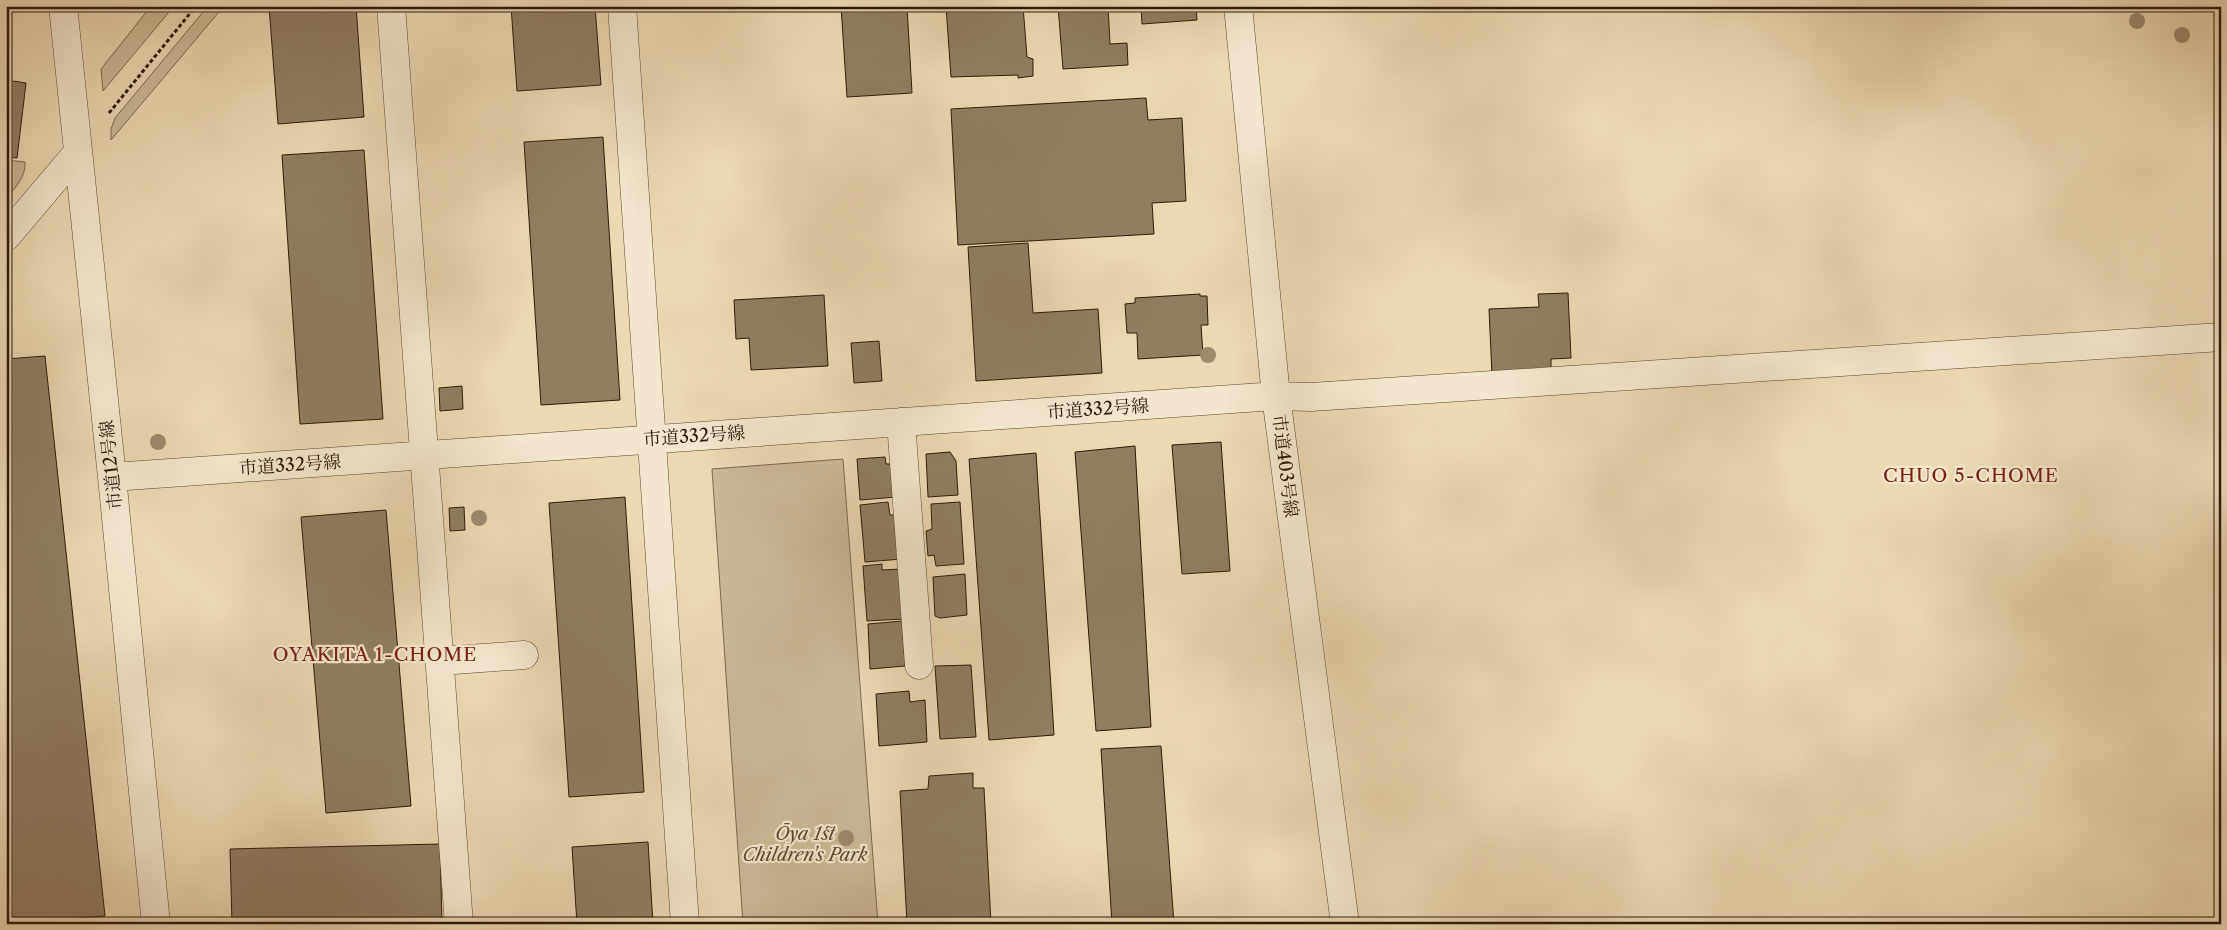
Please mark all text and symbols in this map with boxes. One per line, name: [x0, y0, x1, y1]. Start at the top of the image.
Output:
street label: 市道332号線: [1046, 394, 1150, 424]
street label: 市道403号線: [1268, 413, 1302, 519]
street label: 市道12号線: [95, 419, 127, 511]
street label: 市道332号線: [642, 421, 746, 451]
street label: 市道332号線: [238, 450, 342, 480]
district label: CHUO 5-CHOME: [1883, 464, 2059, 487]
district label: OYAKITA 1-CHOME: [273, 643, 477, 666]
park label: Ōya 1st Children's Park: [742, 822, 868, 866]

